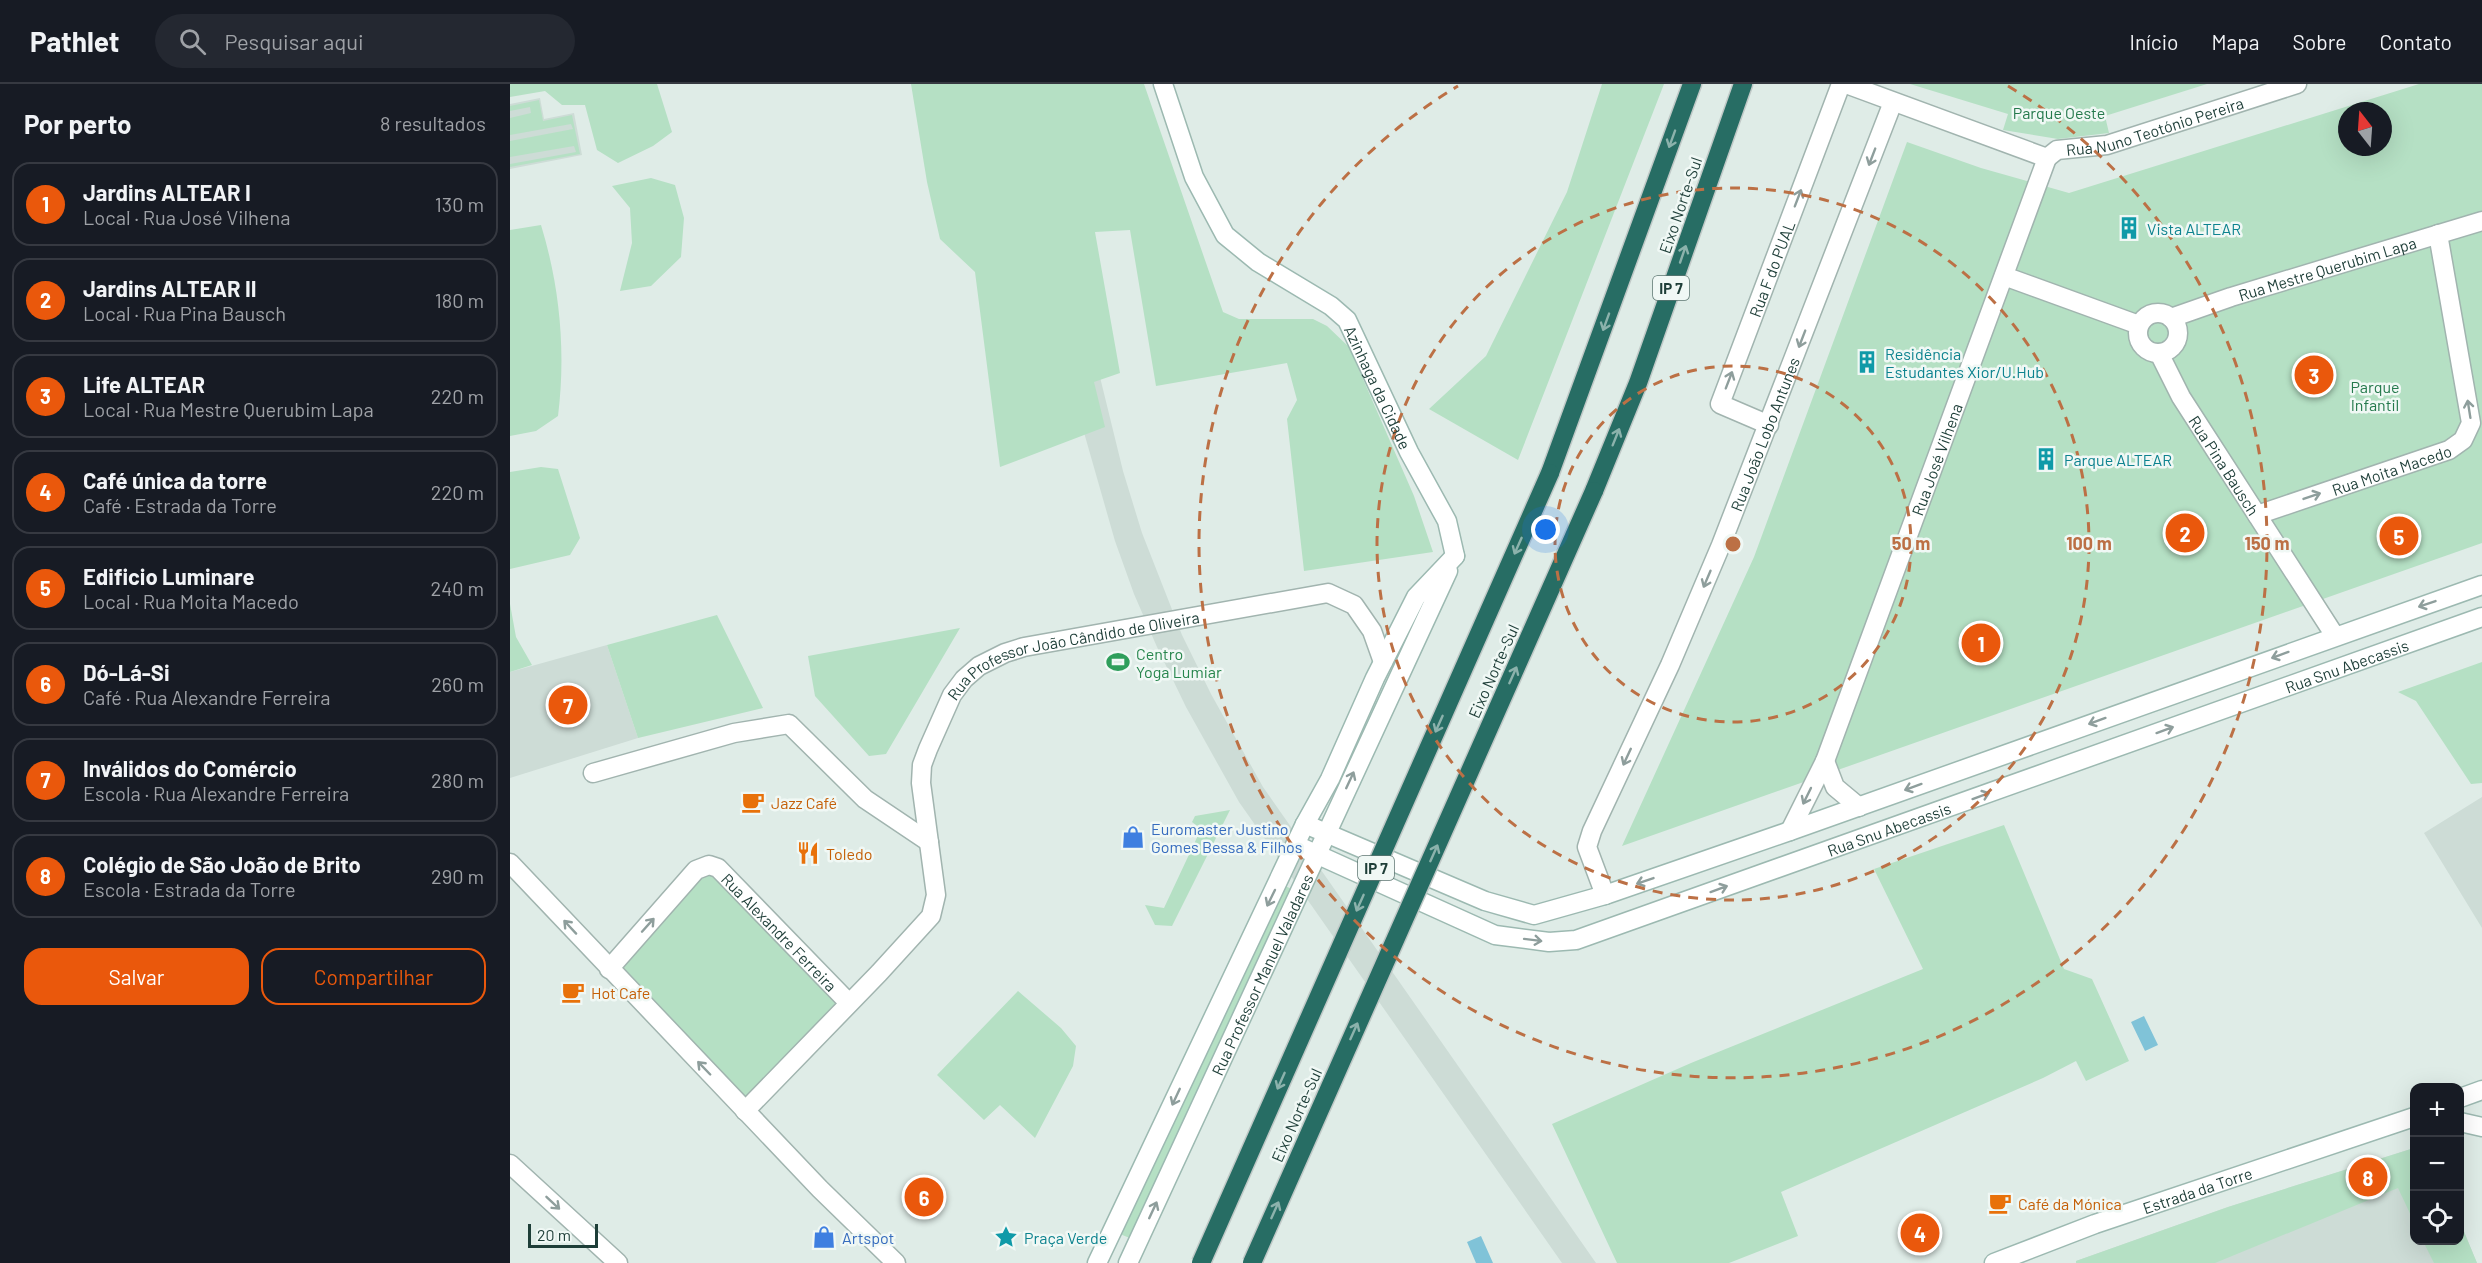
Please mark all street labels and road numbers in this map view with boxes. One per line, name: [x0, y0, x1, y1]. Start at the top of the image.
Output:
street label: Rua Nuno Teotónio Pereira: [2065, 92, 2246, 159]
street label: Eixo Norte-Sul: [1655, 154, 1705, 256]
street label: Rua F do PUAL: [1744, 218, 1798, 319]
street label: Rua Mestre Querubim Lapa: [2236, 232, 2418, 304]
road number: IP 7: [1653, 276, 1689, 300]
street label: Azinhaga da Cidade: [1341, 322, 1416, 452]
street label: Rua João Lobo Antunes: [1726, 354, 1803, 514]
street label: Rua José Vilhena: [1907, 400, 1966, 518]
street label: Rua Pina Bausch: [2186, 412, 2264, 518]
street label: Rua Moita Macedo: [2329, 440, 2454, 499]
street label: Rua Professor João Cândido de Oliveira: [942, 607, 1201, 703]
street label: Eixo Norte-Sul: [1464, 621, 1522, 721]
street label: Rua Snu Abecassis: [2282, 635, 2411, 696]
street label: Rua Snu Abecassis: [1824, 798, 1953, 859]
road number: IP 7: [1358, 856, 1394, 880]
street label: Rua Alexandre Ferreira: [718, 869, 841, 995]
street label: Rua Professor Manuel Valadares: [1207, 871, 1316, 1078]
street label: Eixo Norte-Sul: [1267, 1065, 1325, 1165]
street label: Estrada da Torre: [2140, 1163, 2254, 1217]

